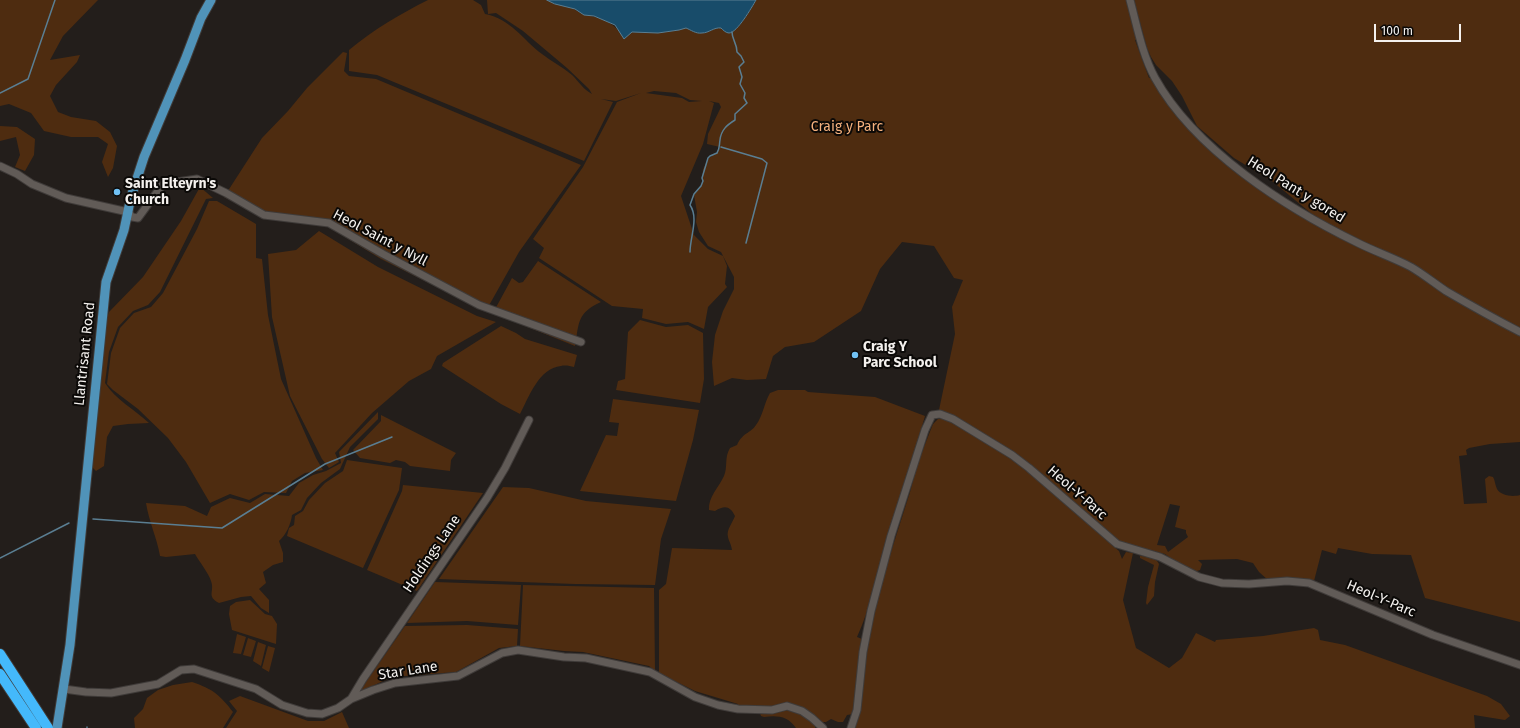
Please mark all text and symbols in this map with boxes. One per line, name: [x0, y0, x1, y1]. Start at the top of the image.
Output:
scale bar: [1376, 16, 1463, 42]
text: 100 m: [1381, 24, 1413, 38]
park label: Craig y Parc: [811, 119, 883, 135]
street label: Heol Pant y gored: [1244, 153, 1348, 227]
place label: Saint Elteyrn's Church: [125, 176, 216, 208]
marker: Saint Elteyrn's Church: [112, 187, 122, 197]
street label: Heol Saint y Nyll: [330, 206, 430, 270]
street label: Llantrisant Road: [71, 301, 99, 407]
place label: Craig Y Parc School: [863, 339, 937, 372]
marker: Craig Y Parc School: [850, 350, 860, 360]
street label: Heol-Y-Parc: [1044, 463, 1110, 523]
street label: Holdings Lane: [400, 512, 464, 596]
street label: Heol-Y-Parc: [1344, 577, 1418, 621]
street label: Star Lane: [377, 658, 439, 684]

